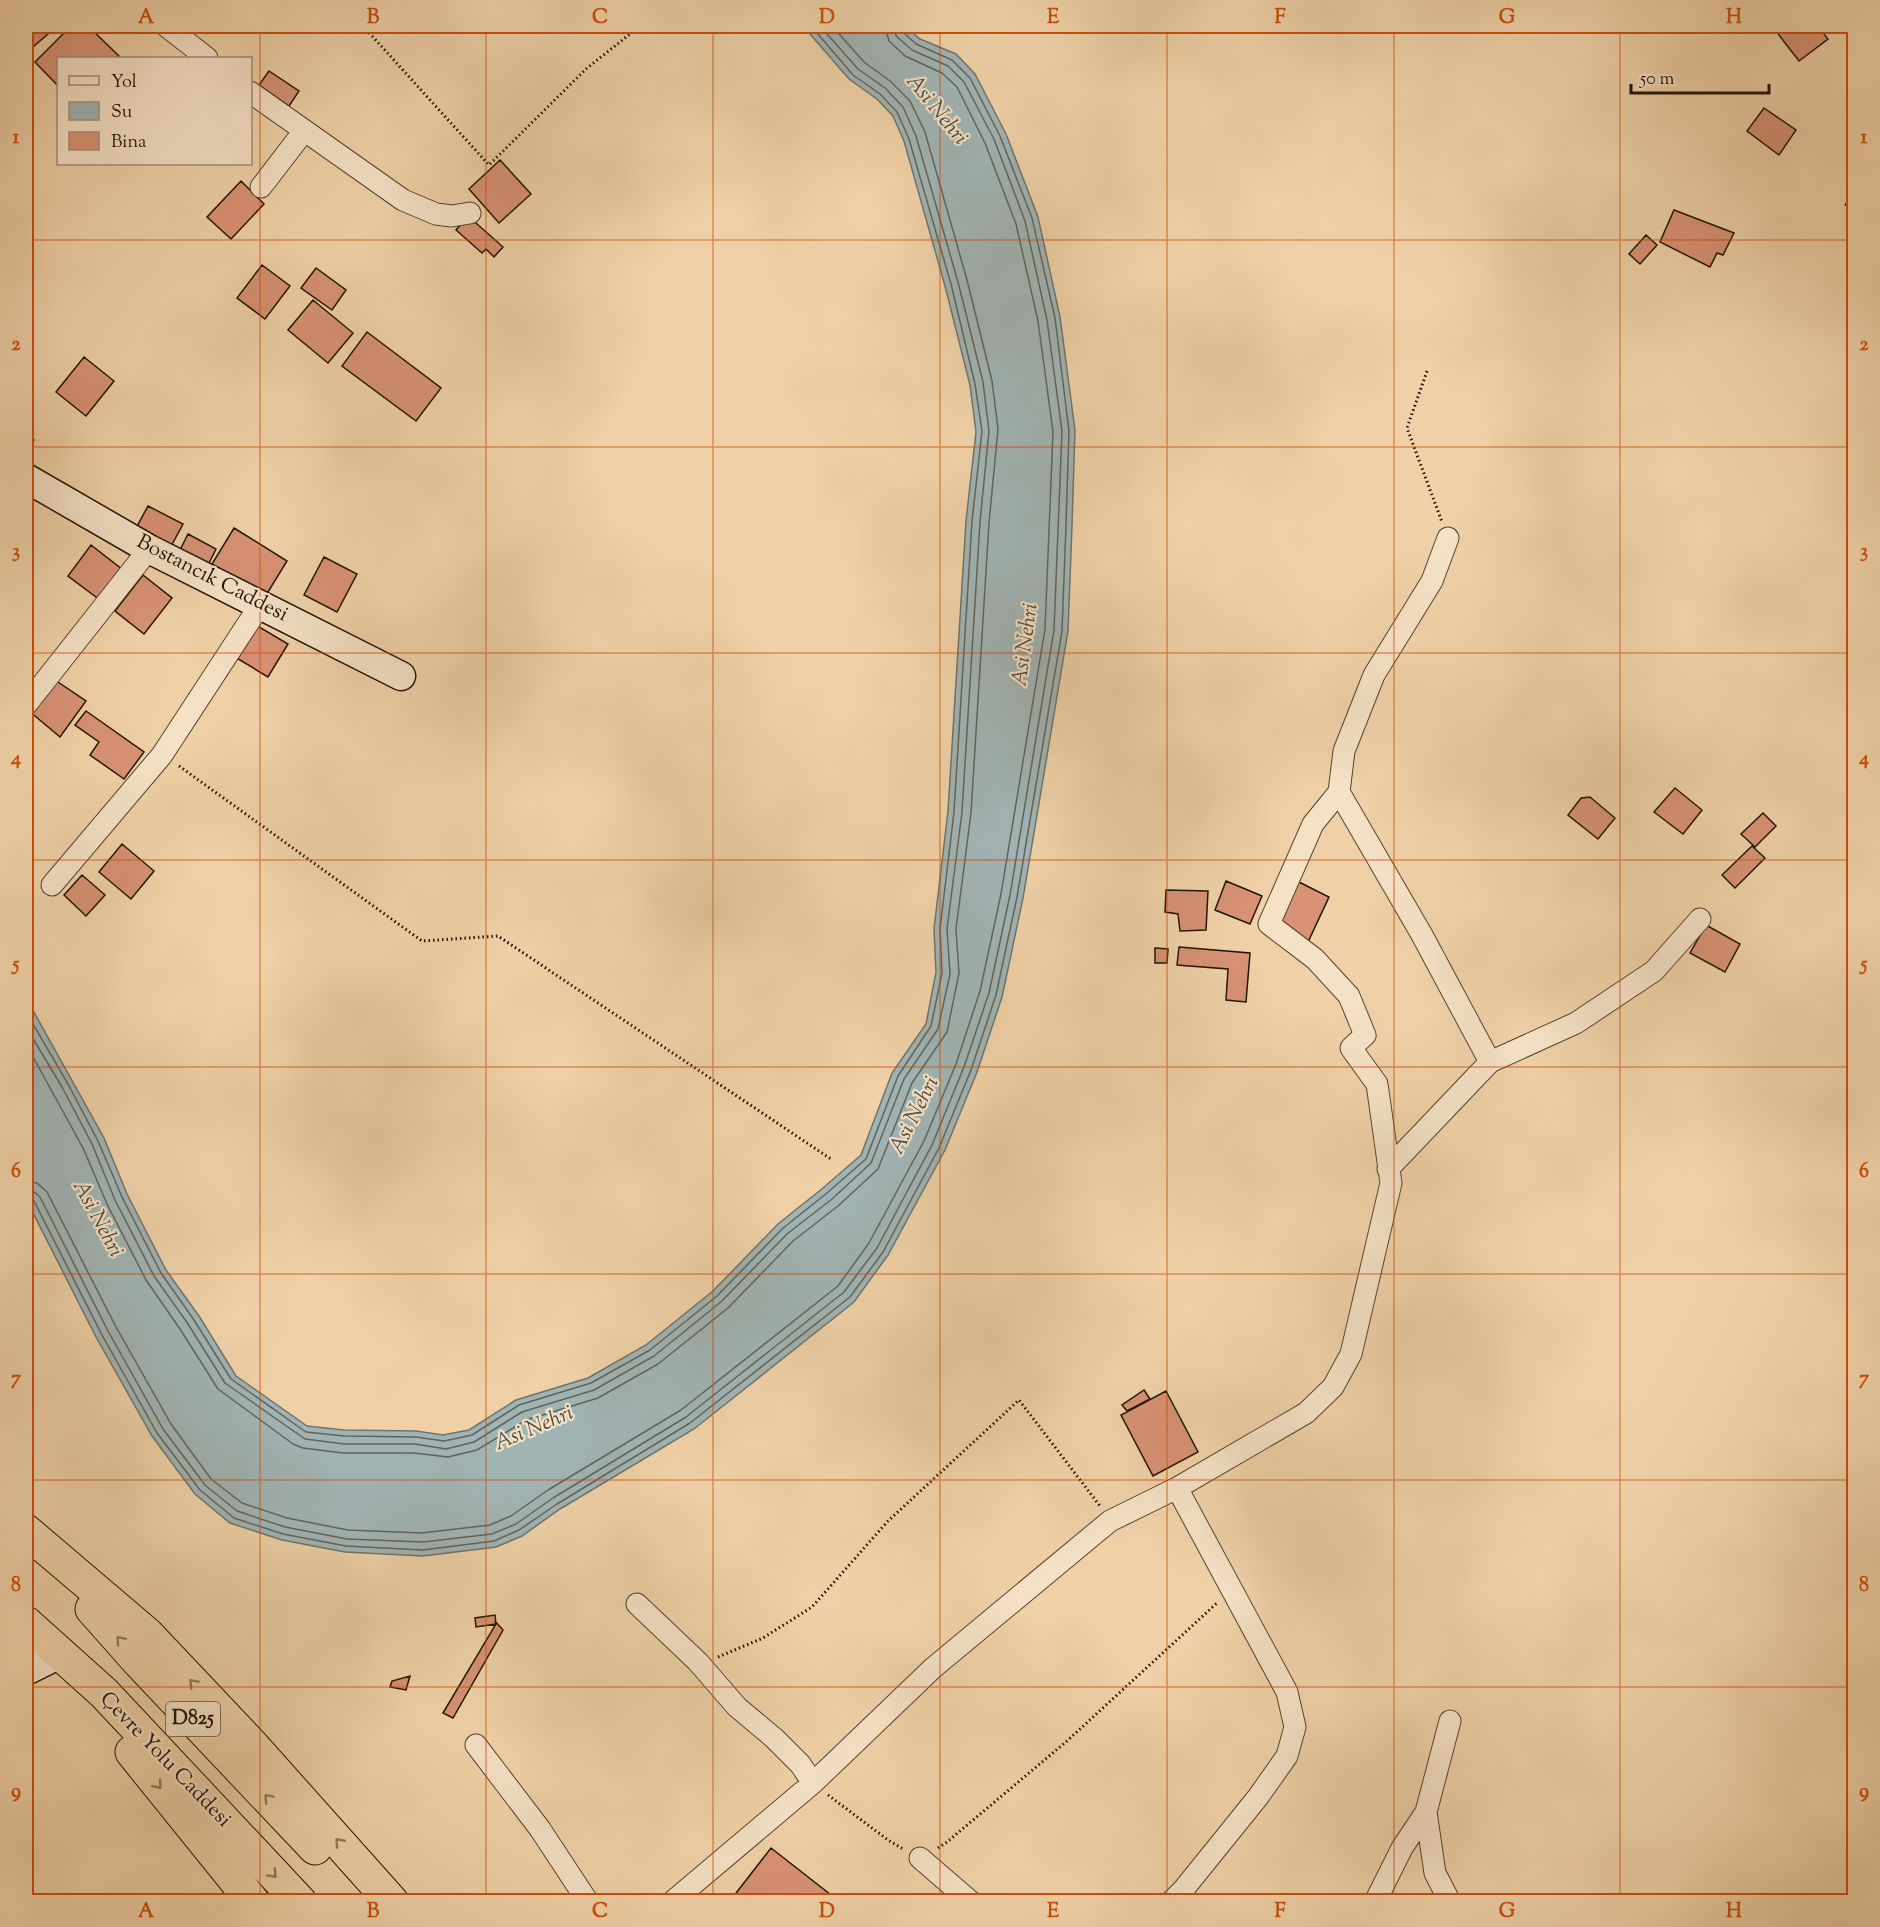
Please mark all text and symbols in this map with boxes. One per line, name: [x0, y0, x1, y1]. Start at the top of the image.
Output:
text: A: [138, 4, 155, 33]
text: B: [367, 4, 380, 33]
text: C: [592, 4, 608, 33]
text: D: [819, 4, 835, 33]
text: E: [1047, 4, 1060, 33]
text: F: [1274, 4, 1286, 33]
text: G: [1499, 4, 1516, 33]
text: H: [1726, 4, 1742, 33]
legend: [57, 57, 252, 165]
scale bar: [1631, 57, 1769, 95]
text: 50 m: [1639, 67, 1675, 93]
water label: Asi Nehri: [897, 68, 975, 152]
text: Yol: [111, 70, 137, 96]
text: Su: [111, 100, 132, 126]
text: 1: [13, 124, 20, 153]
text: 1: [1861, 124, 1868, 153]
text: Bina: [111, 130, 146, 156]
text: 2: [11, 331, 21, 360]
text: 2: [1859, 331, 1869, 360]
street label: Bostancık Caddesi: [131, 528, 293, 630]
text: 3: [12, 538, 20, 567]
text: 3: [1860, 538, 1868, 567]
water label: Asi Nehri: [1004, 601, 1048, 689]
text: 4: [10, 745, 21, 774]
text: 4: [1858, 745, 1869, 774]
text: 5: [11, 951, 20, 980]
text: 5: [1859, 951, 1868, 980]
water label: Asi Nehri: [882, 1072, 948, 1160]
text: 6: [11, 1158, 21, 1187]
text: 6: [1859, 1158, 1869, 1187]
water label: Asi Nehri: [63, 1175, 131, 1263]
text: 7: [11, 1365, 22, 1394]
text: 7: [1859, 1365, 1870, 1394]
water label: Asi Nehri: [489, 1398, 579, 1460]
text: 8: [11, 1572, 21, 1601]
text: 8: [1859, 1572, 1869, 1601]
one-way arrow: [116, 1637, 127, 1647]
one-way arrow: [189, 1679, 200, 1689]
street label: Çevre Yolu Caddesi: [92, 1685, 238, 1835]
road number: D825: [166, 1702, 220, 1736]
text: 9: [11, 1778, 21, 1807]
one-way arrow: [151, 1778, 162, 1789]
text: 9: [1859, 1778, 1869, 1807]
one-way arrow: [264, 1794, 275, 1805]
one-way arrow: [335, 1838, 346, 1849]
one-way arrow: [266, 1866, 277, 1877]
text: A: [138, 1898, 155, 1927]
text: B: [367, 1898, 380, 1927]
text: C: [592, 1898, 608, 1927]
text: D: [819, 1898, 835, 1927]
text: E: [1047, 1898, 1060, 1927]
text: F: [1274, 1898, 1286, 1927]
text: G: [1499, 1898, 1516, 1927]
text: H: [1726, 1898, 1742, 1927]

